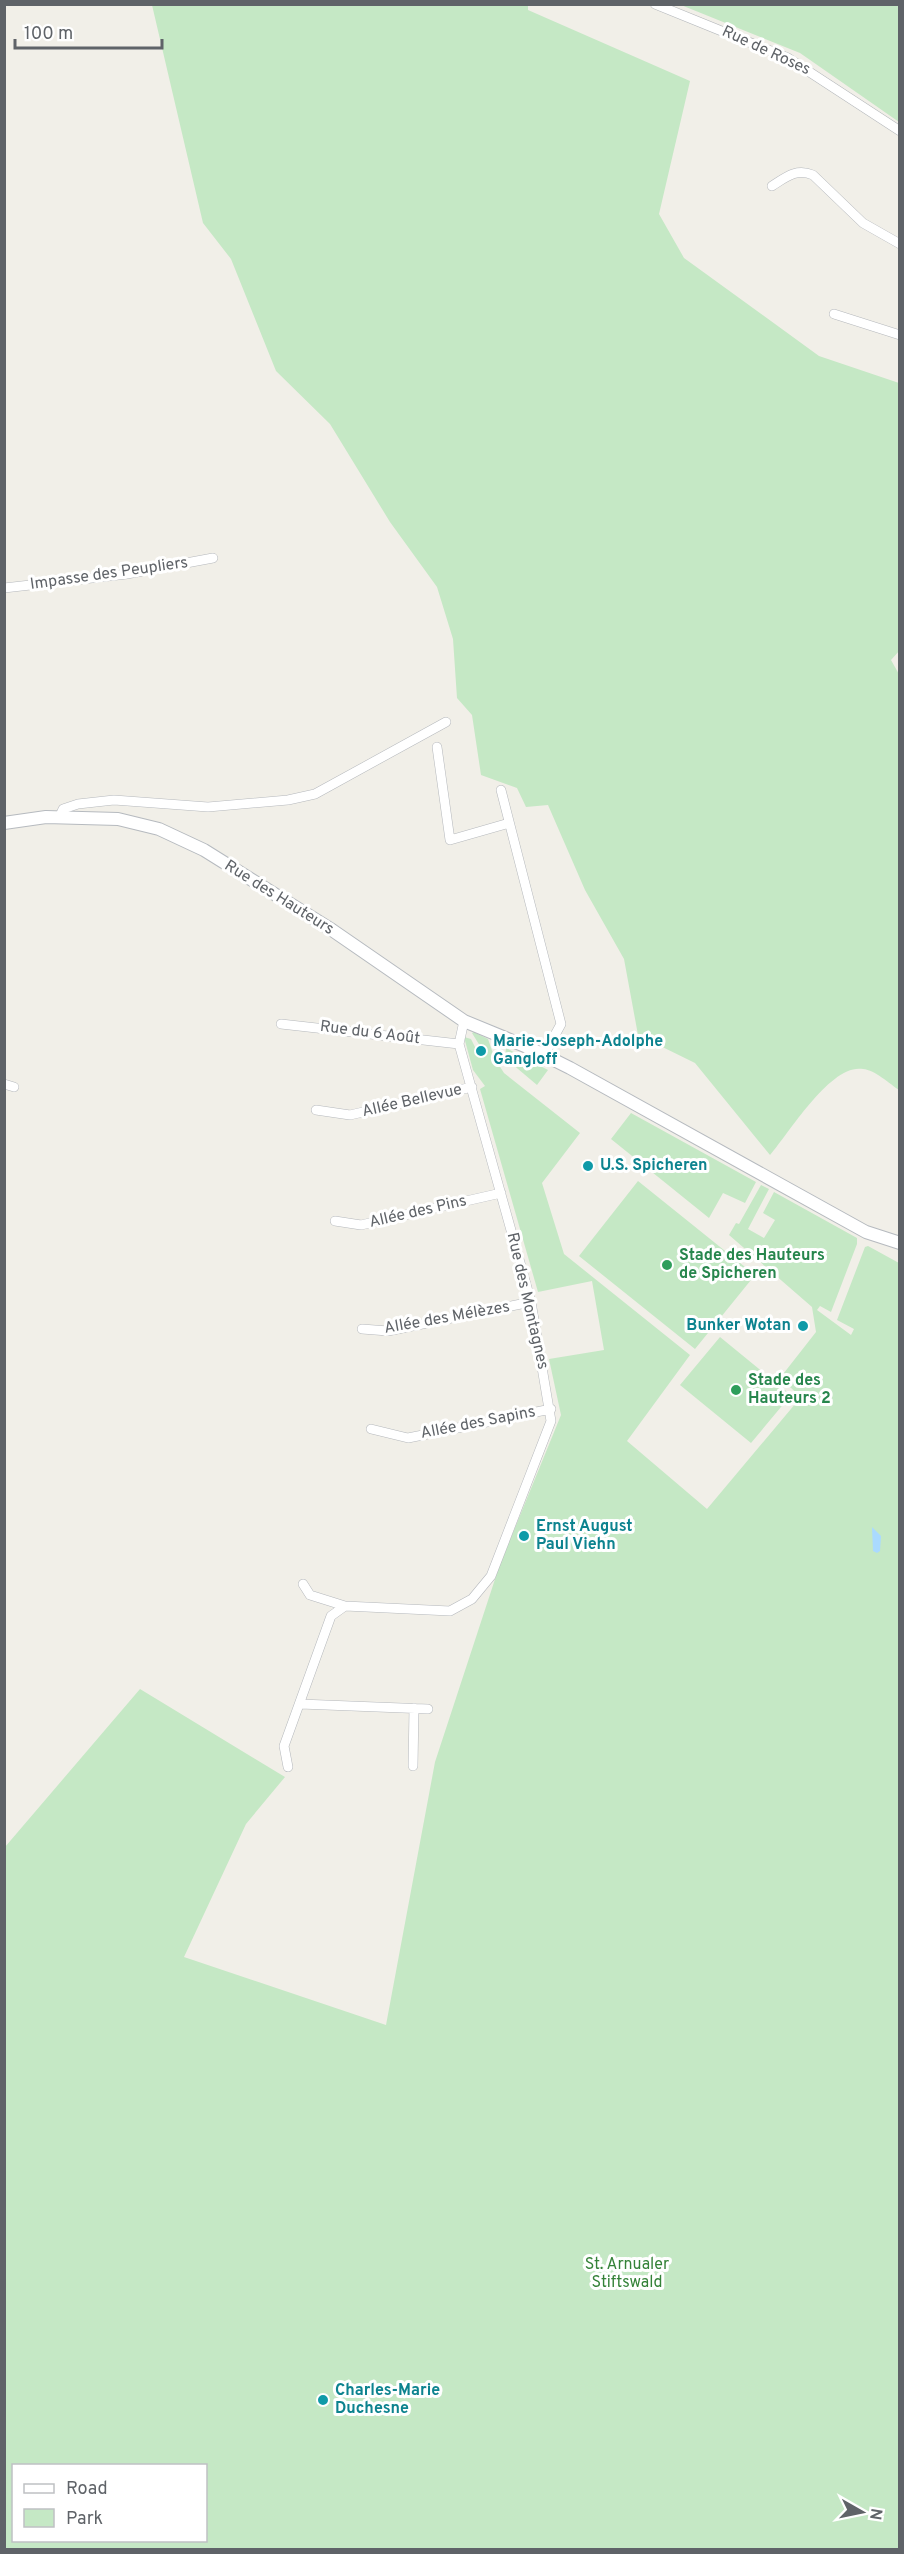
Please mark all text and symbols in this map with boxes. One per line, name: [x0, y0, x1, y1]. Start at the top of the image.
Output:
scale bar: [15, 12, 162, 50]
street label: Rue de Roses: [719, 22, 813, 80]
text: 100 m: [24, 23, 73, 46]
street label: Impasse des Peupliers: [29, 553, 189, 595]
street label: Rue des Hauteurs: [220, 856, 338, 940]
street label: Rue du 6 Août: [319, 1017, 421, 1049]
place label: Marie-Joseph-Adolphe Gangloff: [493, 1032, 663, 1070]
marker: Marie-Joseph-Adolphe Gangloff: [474, 1044, 488, 1058]
street label: Allée Bellevue: [360, 1080, 464, 1122]
place label: U.S. Spicheren: [600, 1156, 708, 1176]
marker: U.S. Spicheren: [581, 1159, 595, 1173]
street label: Allée des Pins: [367, 1191, 469, 1233]
street label: Rue des Montagnes: [502, 1231, 552, 1371]
place label: Stade des Hauteurs de Spicheren: [679, 1246, 825, 1284]
marker: Stade des Hauteurs de Spicheren: [660, 1258, 674, 1272]
street label: Allée des Mélèzes: [383, 1297, 511, 1339]
place label: Bunker Wotan: [686, 1316, 791, 1336]
marker: Bunker Wotan: [796, 1319, 810, 1333]
place label: Stade des Hauteurs 2: [748, 1371, 831, 1409]
marker: Stade des Hauteurs 2: [729, 1383, 743, 1397]
street label: Allée des Sapins: [419, 1402, 537, 1444]
place label: Ernst August Paul Viehn: [536, 1517, 633, 1555]
marker: Ernst August Paul Viehn: [517, 1529, 531, 1543]
park label: St. Arnualer Stiftswald: [585, 2255, 669, 2293]
place label: Charles-Marie Duchesne: [335, 2381, 440, 2419]
marker: Charles-Marie Duchesne: [316, 2393, 330, 2407]
legend: [12, 2464, 207, 2542]
text: Road: [66, 2478, 108, 2501]
north arrow: [832, 2482, 892, 2542]
text: N: [864, 2507, 886, 2521]
text: Park: [66, 2508, 103, 2531]

